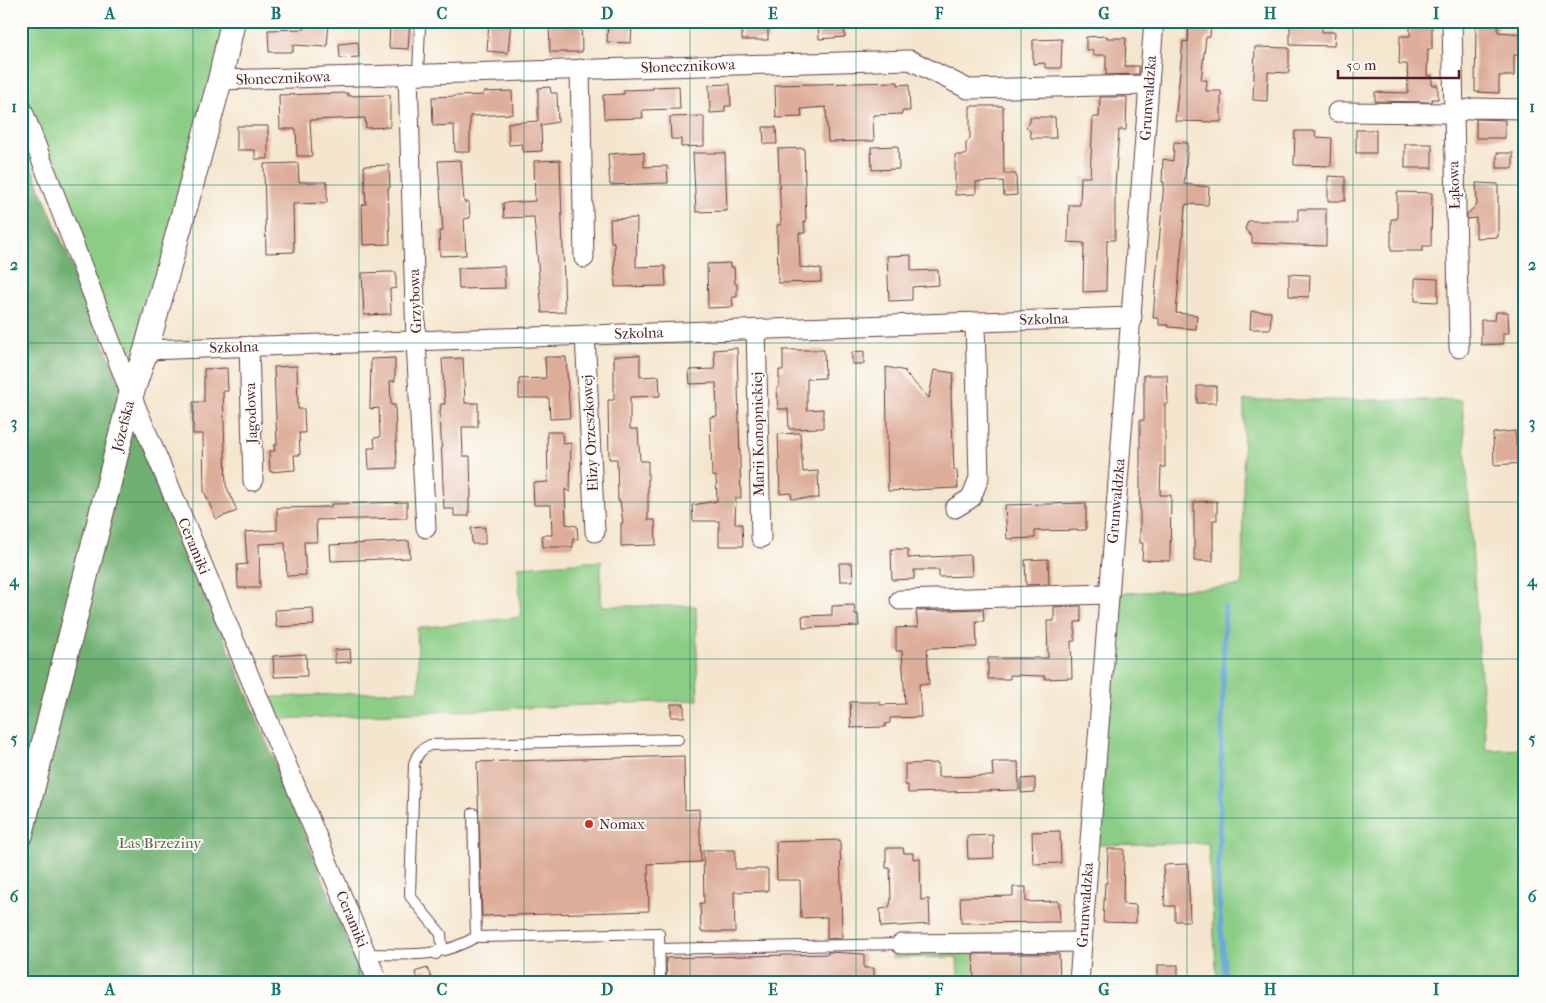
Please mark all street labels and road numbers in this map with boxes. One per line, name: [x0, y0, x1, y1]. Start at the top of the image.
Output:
street label: Grunwaldzka: [1136, 54, 1160, 141]
street label: Słonecznikowa: [640, 55, 737, 77]
street label: Słonecznikowa: [235, 67, 332, 89]
street label: Łąkowa: [1444, 159, 1464, 210]
street label: Grzybowa: [405, 267, 425, 334]
street label: Szkolna: [1019, 309, 1070, 329]
street label: Szkolna: [614, 323, 665, 343]
street label: Szkolna: [209, 337, 260, 357]
street label: Marii Konopnickiej: [748, 372, 768, 496]
street label: Elizy Orzeszkowej: [578, 374, 602, 492]
street label: Jagodowa: [241, 381, 261, 445]
street label: Józefska: [108, 398, 138, 454]
street label: Grunwaldzka: [1103, 457, 1129, 544]
street label: Ceramiki: [174, 515, 214, 578]
street label: Grunwaldzka: [1073, 861, 1097, 948]
street label: Ceramiki: [332, 888, 372, 951]

